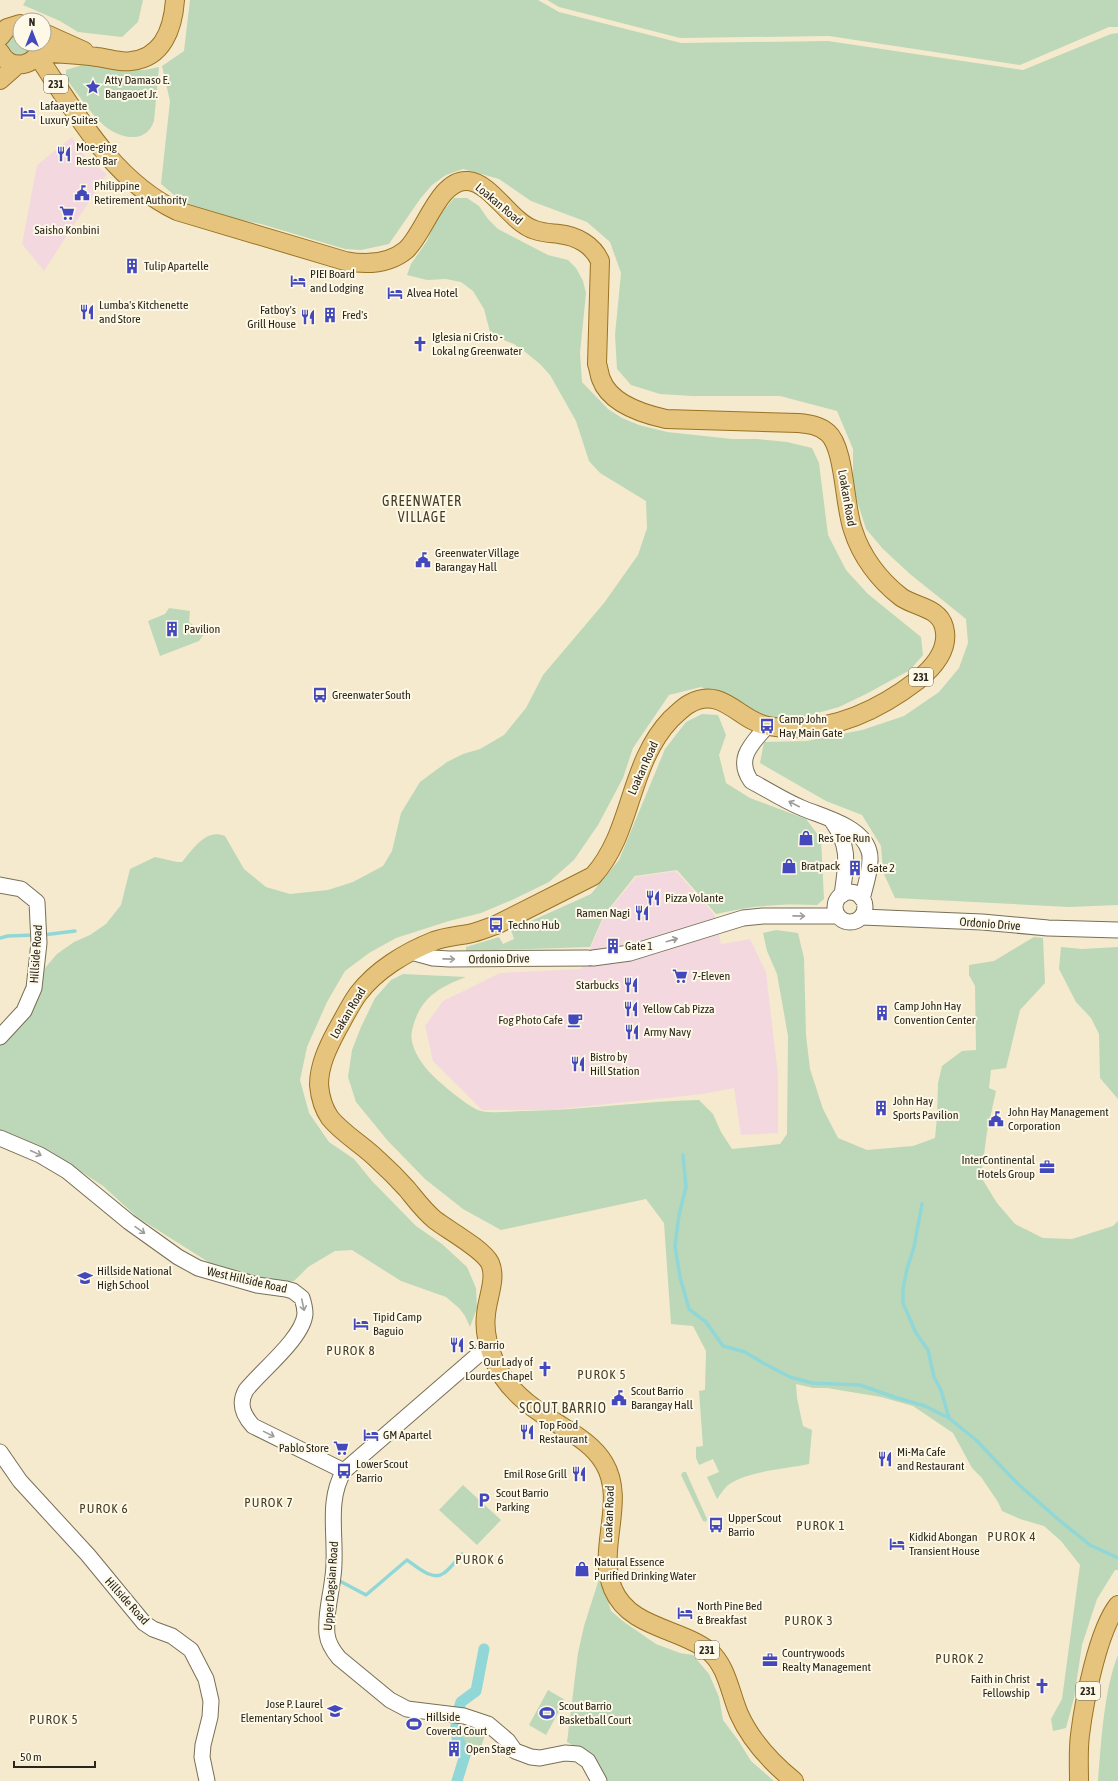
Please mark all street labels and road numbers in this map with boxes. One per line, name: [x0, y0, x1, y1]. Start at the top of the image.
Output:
road number: 231: [44, 75, 68, 93]
street label: Loakan Road: [473, 180, 525, 228]
street label: Loakan Road: [835, 469, 859, 527]
road number: 231: [909, 668, 933, 686]
street label: Loakan Road: [625, 739, 661, 797]
street label: Ordonio Drive: [959, 915, 1021, 933]
street label: Hillside Road: [27, 924, 45, 984]
street label: Ordonio Drive: [468, 951, 530, 967]
street label: Loakan Road: [327, 985, 369, 1041]
street label: West Hillside Road: [206, 1264, 288, 1296]
street label: Loakan Road: [601, 1485, 617, 1543]
street label: Upper Dagsian Road: [321, 1541, 341, 1631]
street label: Hillside Road: [102, 1574, 152, 1628]
road number: 231: [695, 1641, 719, 1659]
road number: 231: [1076, 1682, 1100, 1700]

